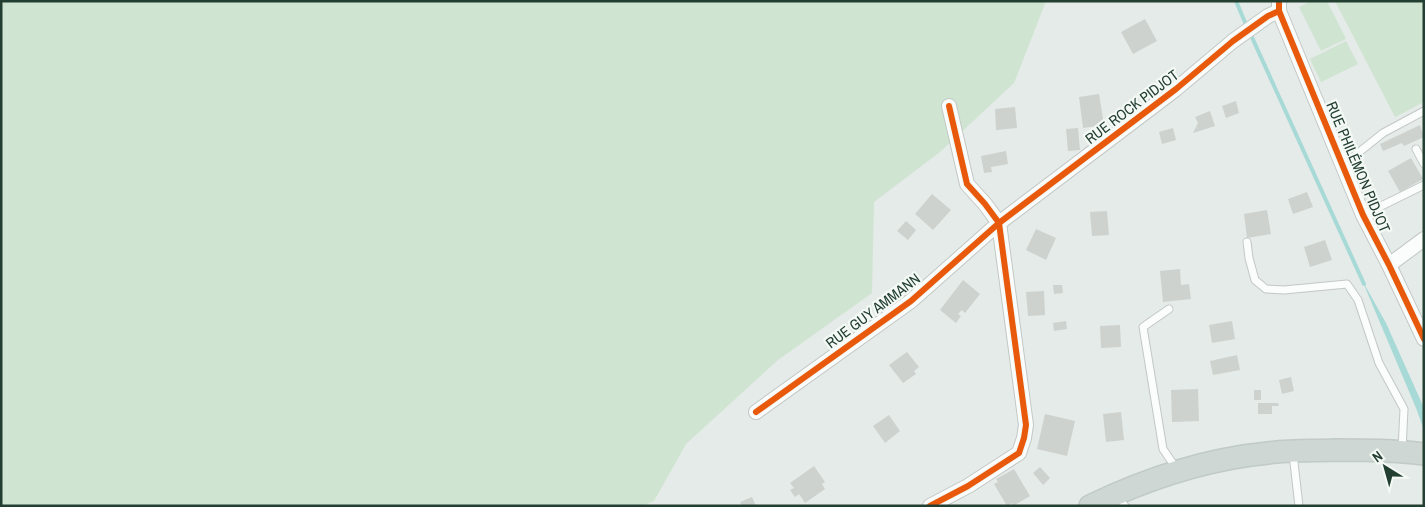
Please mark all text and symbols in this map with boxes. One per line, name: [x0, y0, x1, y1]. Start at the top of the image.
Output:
street label: RUE ROCK PIDJOT: [1081, 64, 1183, 149]
street label: RUE PHILÉMON PIDJOT: [1321, 98, 1396, 236]
street label: RUE GUY AMMANN: [821, 268, 924, 353]
north arrow: [1360, 442, 1410, 492]
text: N: [1368, 447, 1386, 466]

